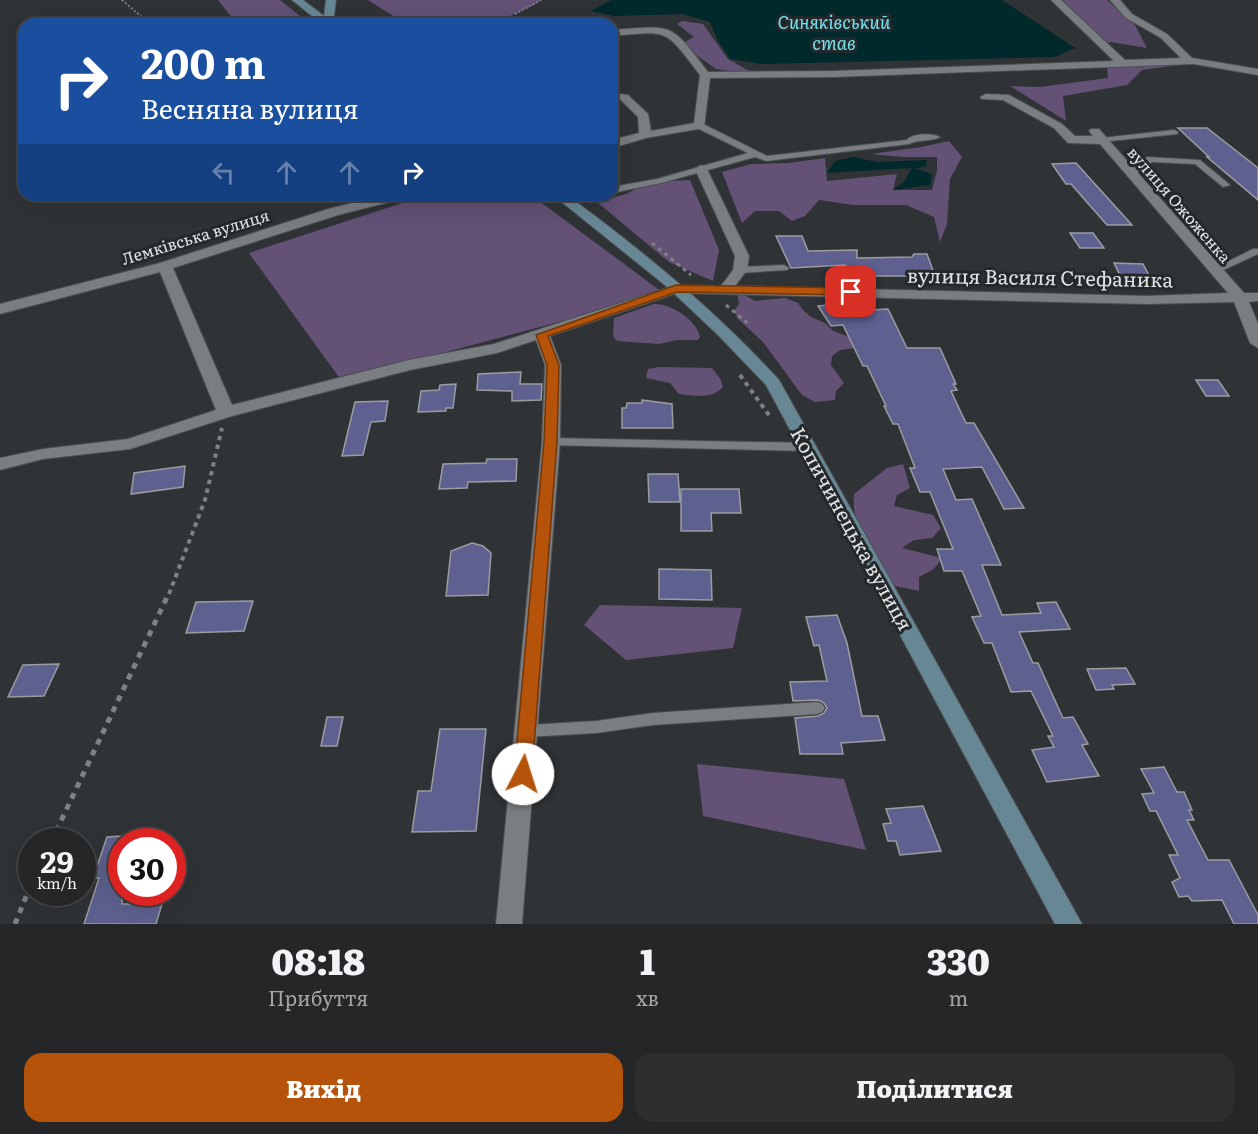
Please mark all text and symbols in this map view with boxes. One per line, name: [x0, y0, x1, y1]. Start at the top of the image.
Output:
water label: Синяківський став: [778, 8, 891, 56]
text: 200 m: [141, 30, 266, 92]
icon: right: [42, 42, 120, 120]
text: Весняна вулиця: [141, 87, 359, 127]
street label: вулиця Ожоженка: [1123, 141, 1238, 268]
icon: left: [207, 156, 240, 189]
icon: ahead: [270, 156, 303, 189]
icon: ahead: [333, 156, 366, 189]
icon: right: [396, 156, 429, 189]
street label: Лемківська вулиця: [118, 202, 272, 270]
street label: вулиця Василя Стефаника: [907, 259, 1174, 293]
pin: [825, 266, 876, 317]
icon: arrive: [834, 275, 867, 308]
street label: Копичинецька вулиця: [785, 421, 921, 635]
position arrow: [491, 742, 555, 806]
speed limit sign: 30: [108, 828, 186, 906]
text: 29: [40, 838, 74, 882]
text: km/h: [37, 871, 77, 894]
text: 08:18: [271, 933, 365, 986]
text: 1: [640, 933, 655, 986]
text: 330: [927, 933, 990, 986]
text: Прибуття: [268, 982, 368, 1012]
text: хв: [636, 982, 659, 1012]
text: m: [949, 982, 968, 1012]
button: Вихід: [24, 1053, 623, 1122]
button: Поділитися: [635, 1053, 1234, 1122]

